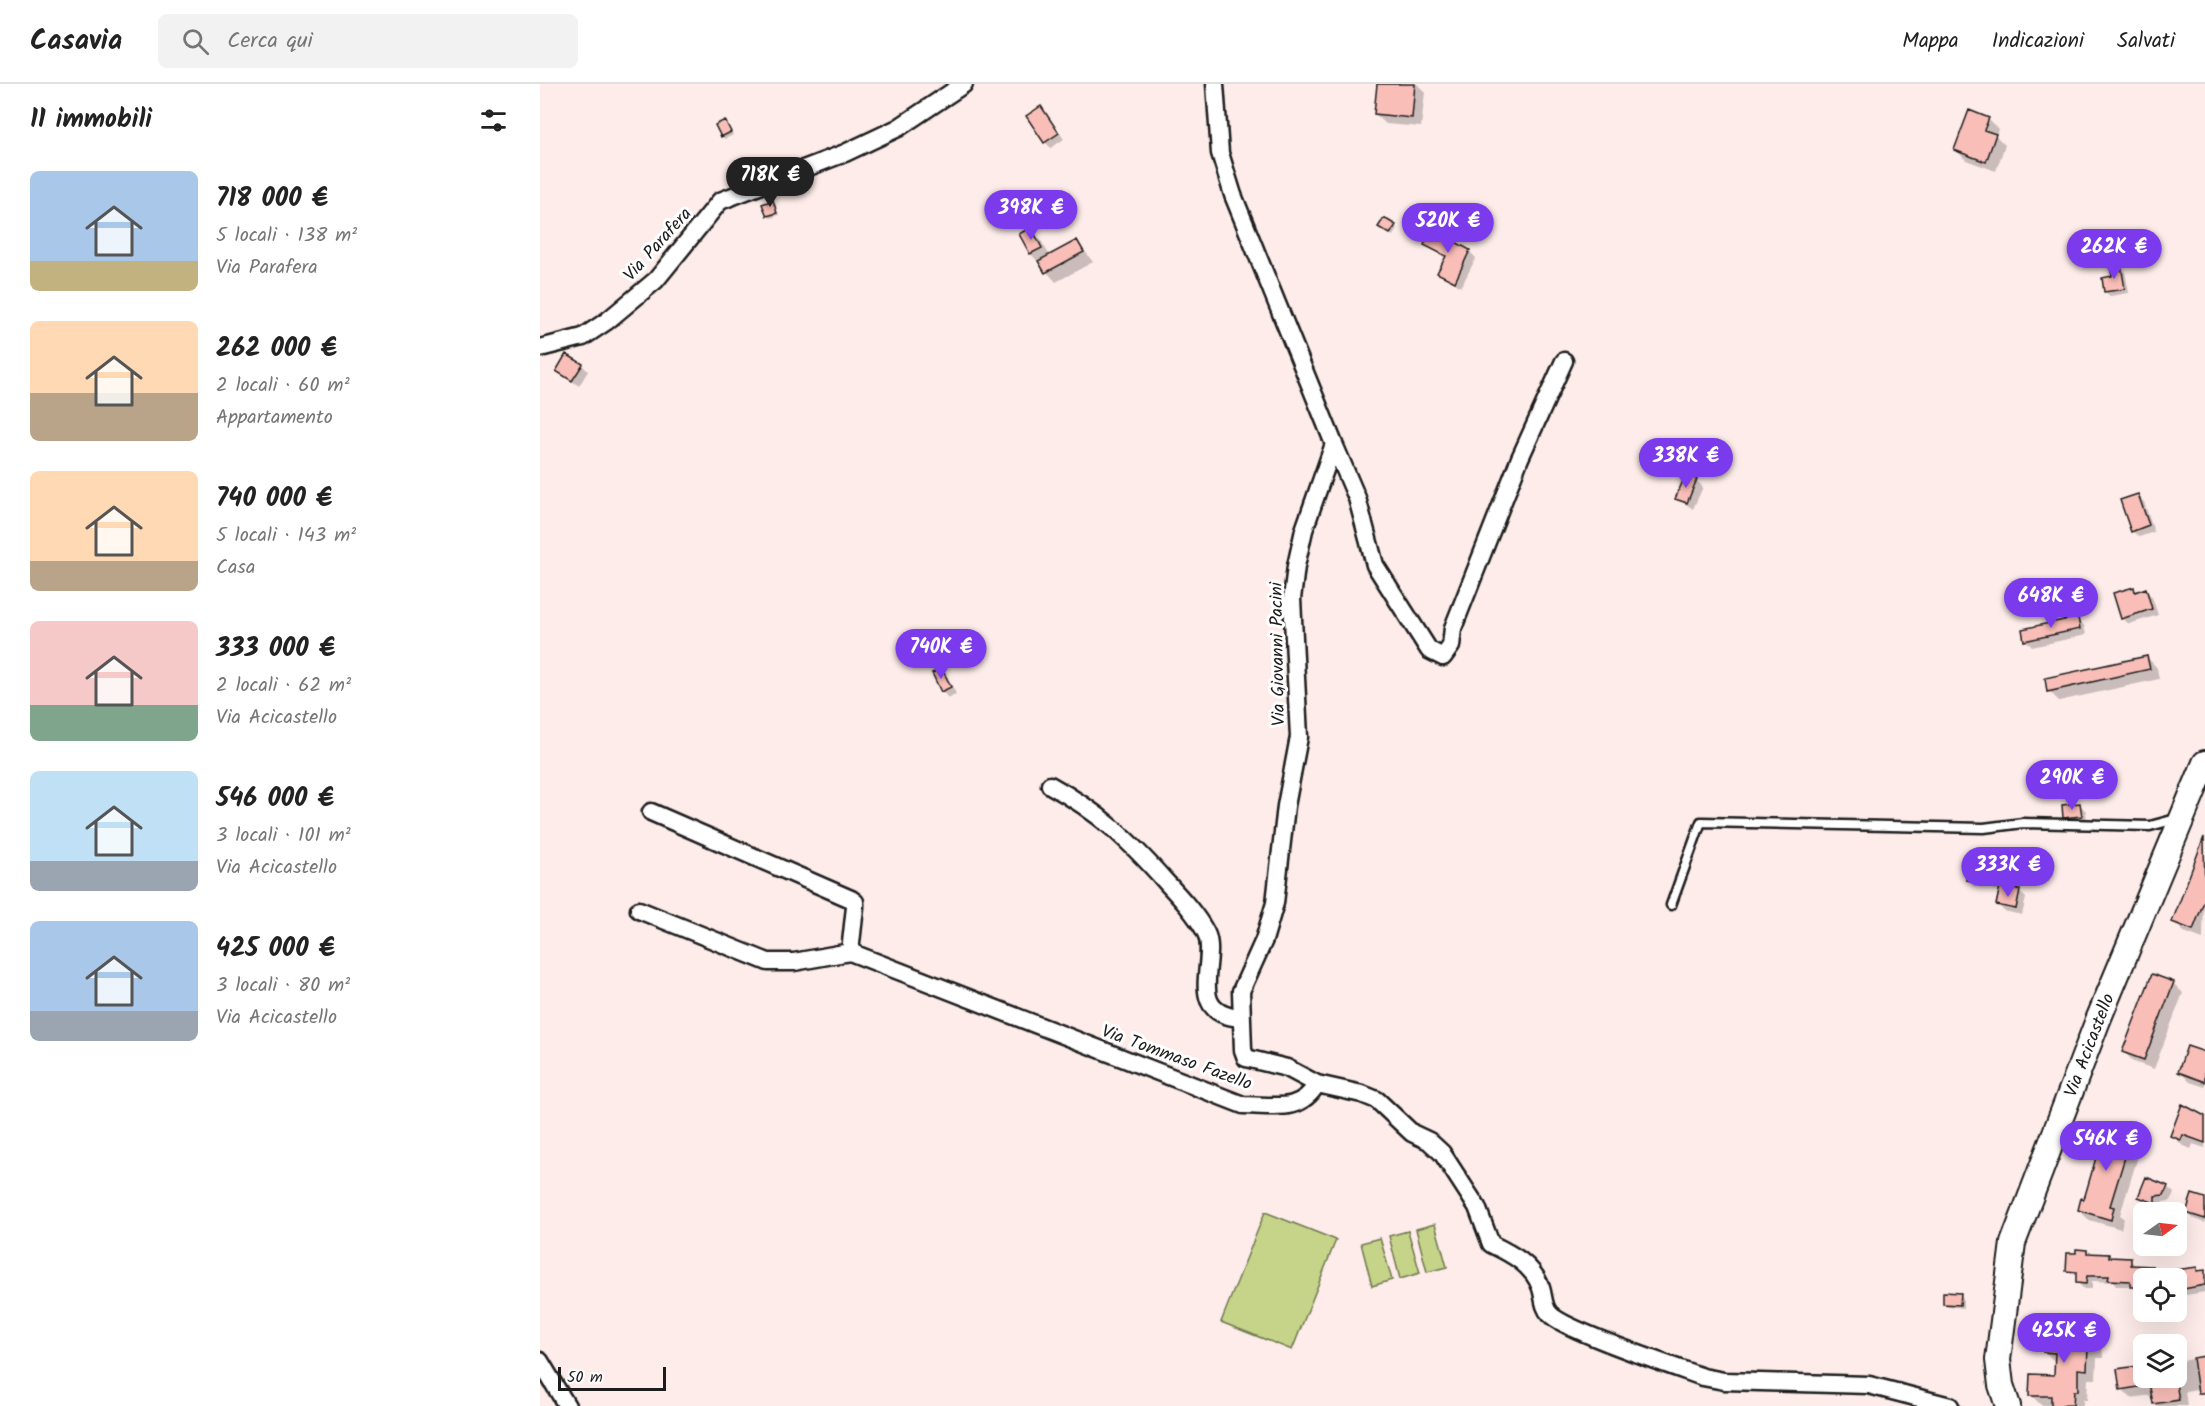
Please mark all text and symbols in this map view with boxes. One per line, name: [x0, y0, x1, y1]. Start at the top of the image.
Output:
search box: [158, 14, 578, 68]
text: Casavia: [30, 19, 122, 64]
text: Cerca qui: [227, 24, 313, 59]
icon: search: [179, 25, 212, 58]
text: Mappa: [1902, 25, 1959, 58]
text: Indicazioni: [1992, 25, 2084, 58]
text: Salvati: [2117, 25, 2175, 58]
text: 11 immobili: [30, 99, 152, 141]
icon: filters: [477, 104, 510, 137]
pin: 718K €: [721, 157, 819, 208]
text: 718K €: [740, 160, 800, 192]
text: 718 000 €: [216, 178, 328, 220]
pin: 398K €: [982, 190, 1080, 241]
text: 398K €: [998, 193, 1064, 225]
icon: home: [78, 195, 150, 267]
street label: Via Parafera: [617, 201, 699, 289]
pin: 520K €: [1399, 203, 1497, 254]
text: 520K €: [1416, 206, 1480, 238]
text: 5 locali · 138 m²: [216, 220, 357, 252]
pin: 262K €: [2065, 229, 2163, 280]
text: 262K €: [2081, 232, 2147, 264]
text: Via Parafera: [216, 252, 318, 284]
text: 262 000 €: [216, 328, 337, 370]
icon: home: [78, 345, 150, 417]
text: 2 locali · 60 m²: [216, 370, 350, 402]
text: Appartamento: [216, 402, 333, 434]
pin: 338K €: [1637, 438, 1735, 489]
text: 338K €: [1653, 441, 1719, 473]
text: 740 000 €: [216, 478, 332, 520]
icon: home: [78, 495, 150, 567]
text: 5 locali · 143 m²: [216, 520, 356, 552]
text: Casa: [216, 552, 255, 584]
pin: 648K €: [2002, 578, 2100, 629]
street label: Via Giovanni Pacini: [1263, 581, 1294, 726]
text: 648K €: [2018, 581, 2084, 613]
text: 333 000 €: [216, 628, 335, 670]
pin: 740K €: [892, 629, 990, 680]
text: 740K €: [909, 632, 973, 664]
icon: home: [78, 645, 150, 717]
text: 2 locali · 62 m²: [216, 670, 351, 702]
text: Via Acicastello: [216, 702, 337, 734]
pin: 290K €: [2023, 760, 2121, 811]
text: 290K €: [2040, 763, 2104, 795]
text: 546 000 €: [216, 778, 334, 820]
icon: home: [78, 795, 150, 867]
text: 3 locali · 101 m²: [216, 820, 351, 852]
pin: 333K €: [1959, 847, 2057, 898]
text: 333K €: [1975, 850, 2041, 882]
text: Via Acicastello: [216, 852, 337, 884]
text: 425 000 €: [216, 928, 335, 970]
icon: home: [78, 945, 150, 1017]
text: 3 locali · 80 m²: [216, 970, 350, 1002]
street label: Via Acicastello: [2057, 989, 2123, 1102]
text: Via Acicastello: [216, 1002, 337, 1034]
street label: Via Tommaso Fazello: [1097, 1018, 1256, 1099]
pin: 546K €: [2057, 1121, 2155, 1172]
text: 546K €: [2074, 1124, 2138, 1156]
north arrow: [2133, 1202, 2187, 1256]
map controls: [2133, 1202, 2187, 1388]
button: locate: [2133, 1268, 2187, 1322]
pin: 425K €: [2015, 1313, 2113, 1364]
text: 425K €: [2031, 1316, 2097, 1348]
button: layers: [2133, 1334, 2187, 1388]
scale bar: [558, 1364, 666, 1392]
text: 50 m: [567, 1365, 603, 1390]

